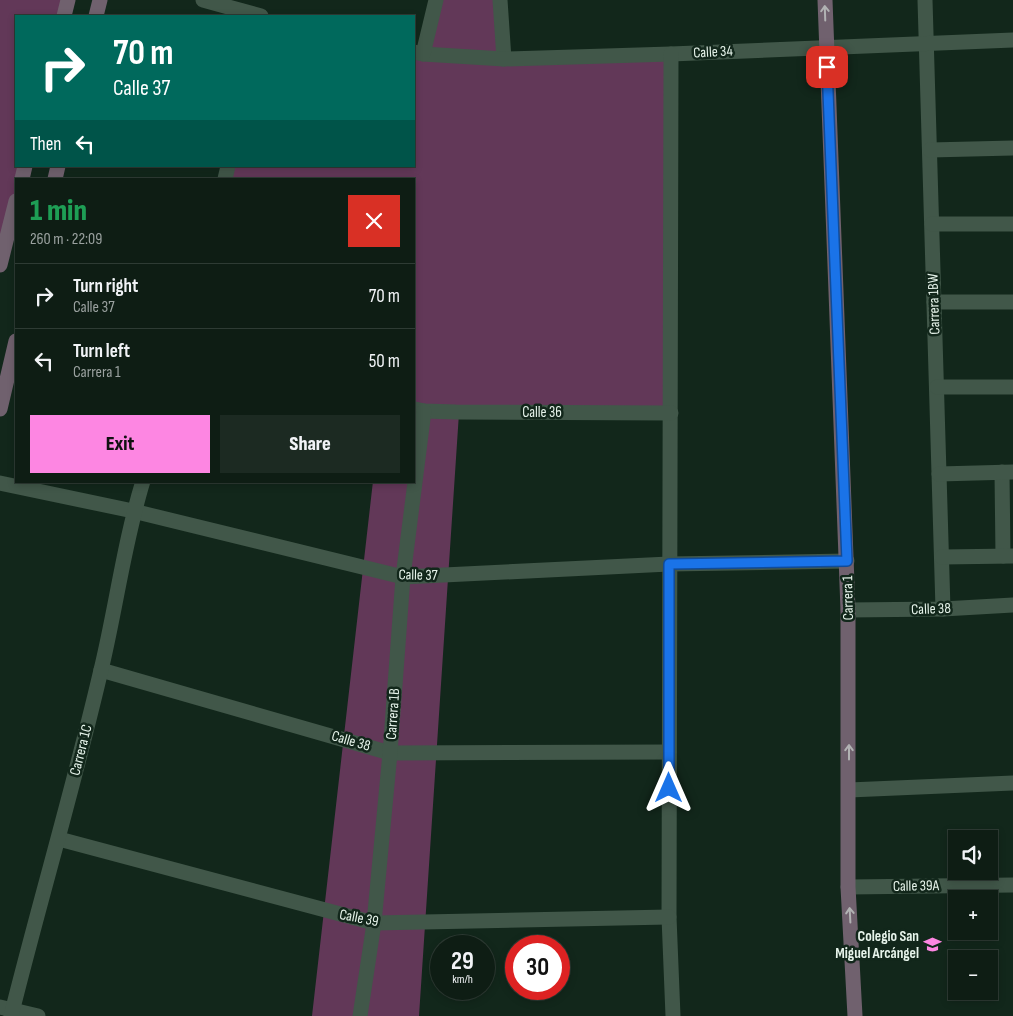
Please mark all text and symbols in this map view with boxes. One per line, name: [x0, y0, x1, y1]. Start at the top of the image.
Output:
one-way arrow: [821, 5, 830, 21]
text: 70 m: [113, 32, 173, 75]
icon: right: [30, 35, 95, 100]
street label: Calle 34: [693, 41, 733, 63]
pin: [806, 46, 848, 88]
icon: arrive: [813, 53, 841, 81]
text: Calle 37: [113, 75, 170, 102]
icon: left: [71, 130, 99, 158]
text: Then: [30, 133, 61, 156]
text: 1 min: [30, 193, 87, 229]
button: close: [348, 195, 400, 247]
text: 260 m · 22:09: [30, 230, 102, 249]
street label: Carrera 1BW: [923, 273, 945, 335]
text: Turn right: [73, 275, 138, 298]
icon: right: [30, 282, 58, 310]
text: 70 m: [369, 285, 400, 308]
text: Calle 37: [73, 298, 115, 317]
text: Turn left: [73, 340, 130, 363]
icon: left: [30, 347, 58, 375]
text: 50 m: [369, 350, 400, 373]
text: Carrera 1: [73, 363, 121, 382]
street label: Calle 36: [522, 403, 562, 422]
button: Exit: [30, 415, 210, 473]
button: Share: [220, 415, 400, 473]
street label: Calle 37: [398, 565, 438, 585]
street label: Carrera 1: [838, 575, 858, 620]
street label: Calle 38: [911, 599, 951, 619]
street label: Carrera 1B: [382, 687, 404, 740]
street label: Carrera 1C: [65, 722, 97, 778]
street label: Calle 38: [329, 726, 373, 756]
one-way arrow: [844, 745, 854, 761]
position arrow: [642, 761, 694, 813]
map controls: [948, 830, 998, 1000]
button: sound: [948, 830, 998, 880]
street label: Calle 39A: [893, 876, 940, 896]
button: +: [948, 890, 998, 940]
street label: Calle 39: [338, 905, 380, 931]
one-way arrow: [845, 907, 854, 923]
place label: Colegio San Miguel Arcángel: [835, 927, 919, 963]
speed limit sign: 30: [505, 935, 570, 1000]
school or university icon: Colegio San Miguel Arcángel: [923, 935, 943, 955]
text: 29: [451, 946, 474, 977]
button: −: [948, 950, 998, 1000]
text: km/h: [452, 972, 473, 987]

